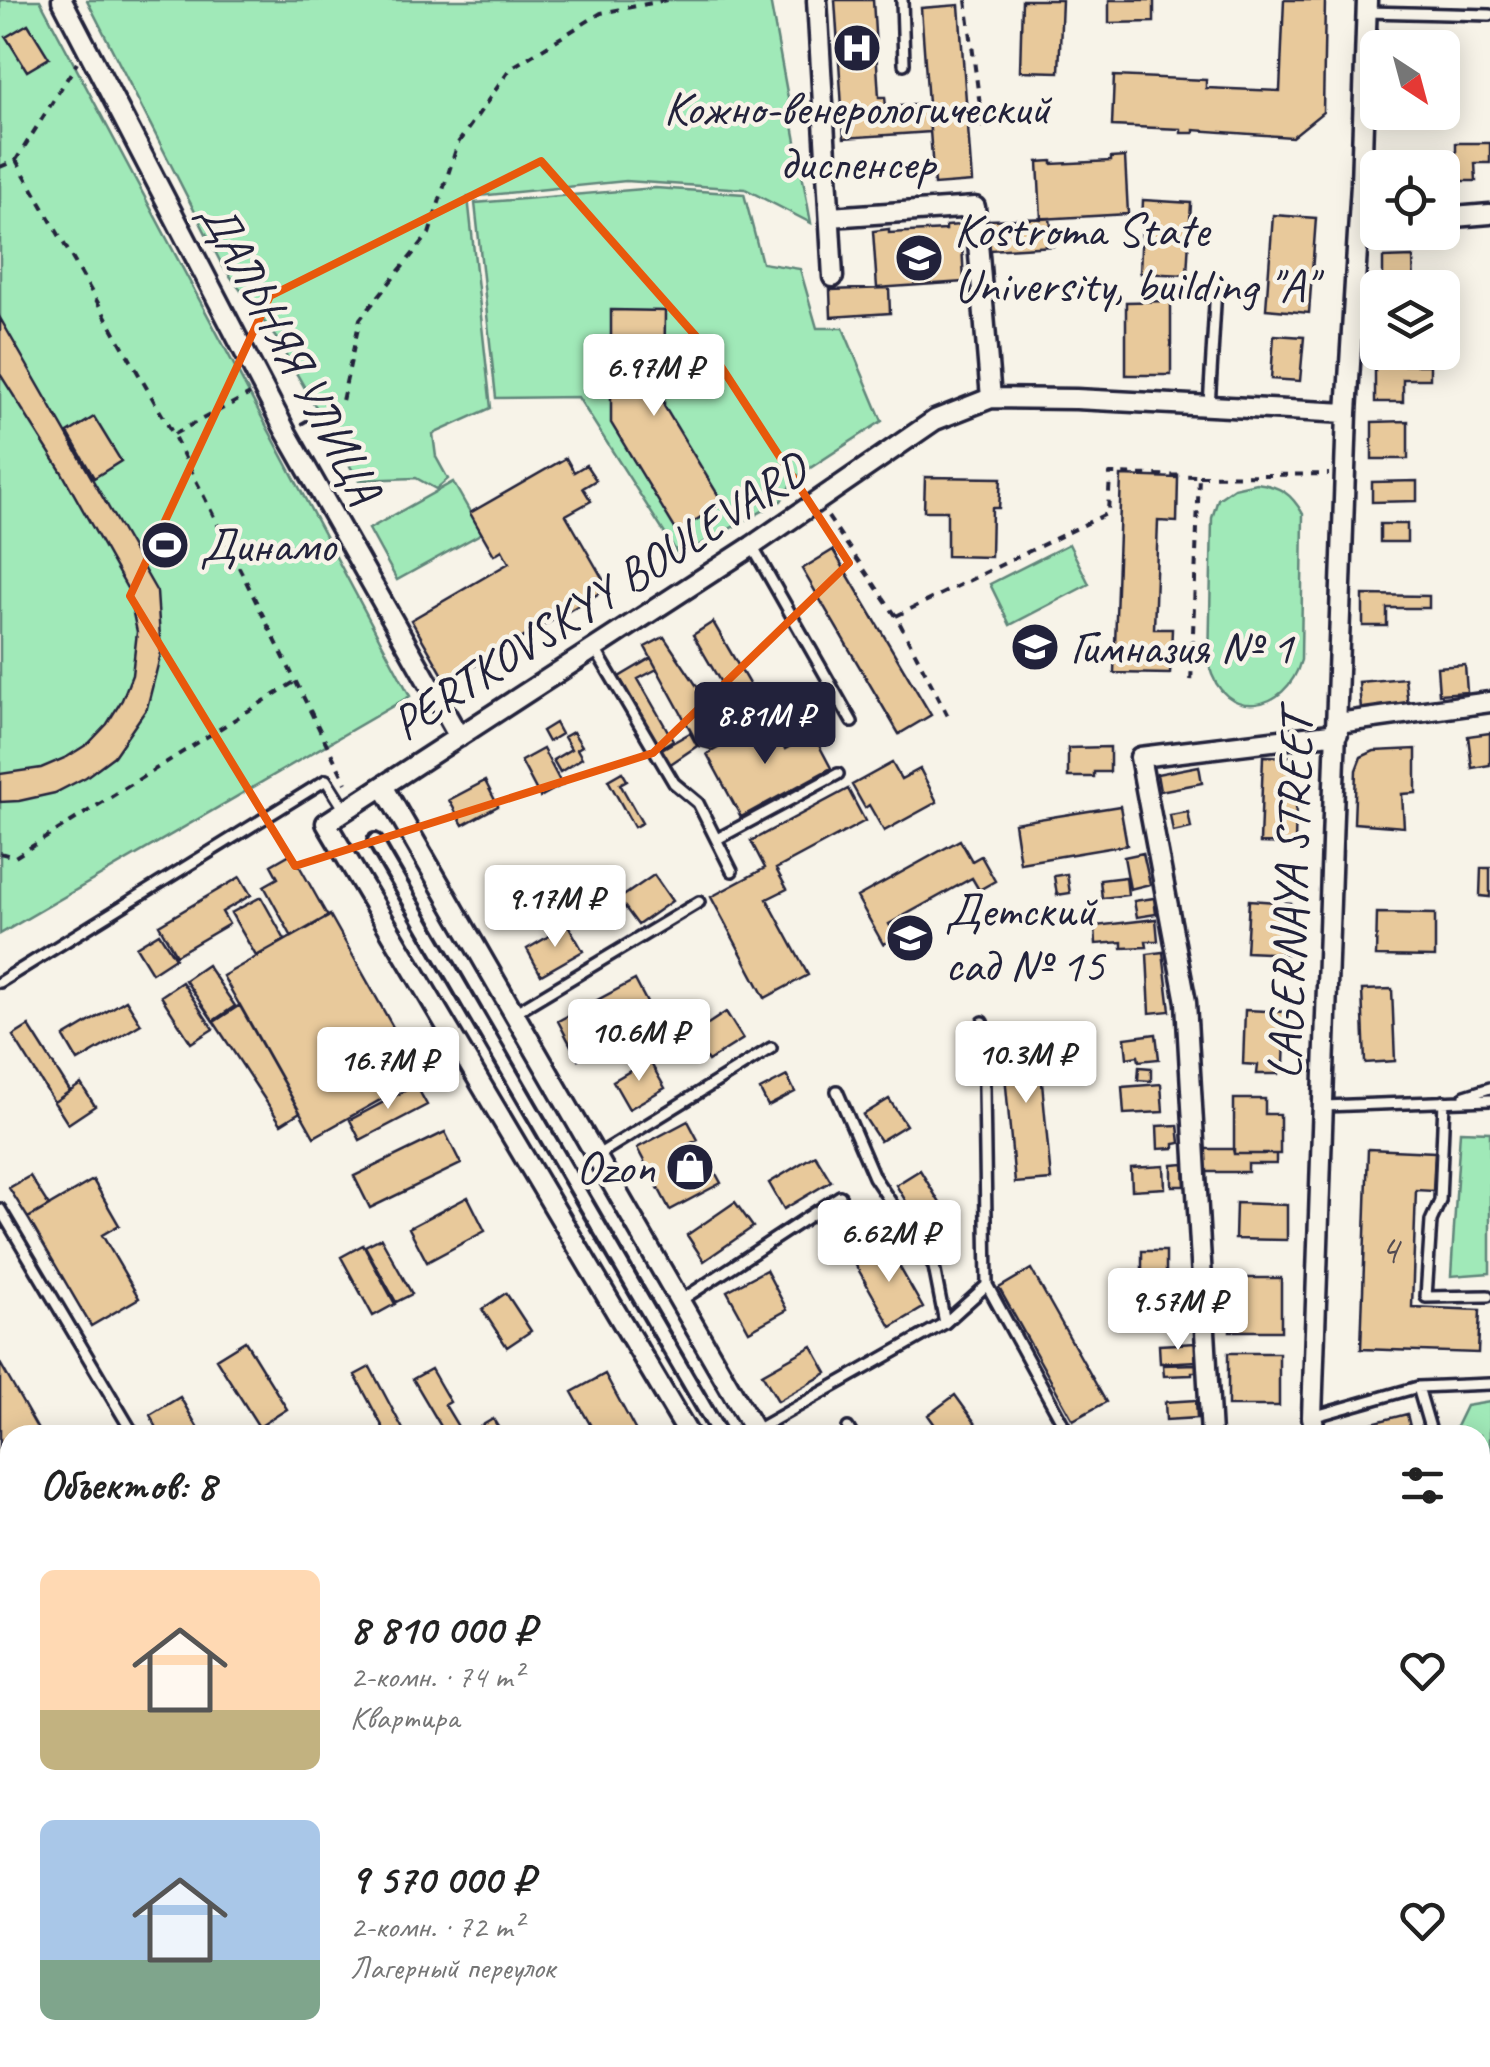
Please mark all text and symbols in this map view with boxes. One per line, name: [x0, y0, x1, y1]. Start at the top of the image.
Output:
hospital icon: Кожно-венерологический диспенсер: [831, 22, 883, 74]
north arrow: [1360, 30, 1460, 130]
map controls: [1360, 30, 1460, 370]
place label: Кожно-венерологический диспенсер: [664, 78, 1053, 193]
button: locate: [1360, 150, 1460, 250]
street label: ДАЛЬНЯЯ УЛИЦА: [186, 191, 396, 514]
place label: Kostroma State University, building "A": [954, 200, 1325, 315]
school or university icon: Kostroma State University, building "A": [893, 232, 945, 284]
button: layers: [1360, 270, 1460, 370]
pin: 6.97M ₽: [562, 334, 746, 419]
text: 6.97M ₽: [605, 346, 703, 387]
street label: PERTKOVSKYY BOULEVARD: [380, 437, 821, 753]
place label: Динамо: [200, 515, 337, 575]
sports icon: Динамо: [139, 519, 191, 571]
place label: Гимназия № 1: [1070, 617, 1296, 677]
school or university icon: Гимназия № 1: [1009, 621, 1061, 673]
pin: 8.81M ₽: [673, 682, 857, 767]
text: 8.81M ₽: [716, 694, 814, 735]
street label: LAGERNAYA STREET: [1254, 700, 1327, 1080]
pin: 9.17M ₽: [463, 865, 647, 950]
text: 9.17M ₽: [507, 877, 603, 918]
place label: Детский сад № 15: [945, 880, 1107, 995]
school or university icon: Детский сад № 15: [884, 912, 936, 964]
pin: 10.6M ₽: [547, 999, 731, 1084]
text: 10.6M ₽: [590, 1011, 688, 1052]
pin: 10.3M ₽: [934, 1021, 1118, 1106]
pin: 16.7M ₽: [296, 1027, 480, 1112]
text: 10.3M ₽: [977, 1033, 1075, 1074]
text: 16.7M ₽: [339, 1039, 437, 1080]
place label: Ozon: [576, 1137, 655, 1197]
shop icon: Ozon: [664, 1141, 716, 1193]
pin: 6.62M ₽: [797, 1200, 981, 1285]
text: 6.62M ₽: [840, 1212, 938, 1253]
house number: 4: [1380, 1223, 1403, 1276]
pin: 9.57M ₽: [1086, 1268, 1270, 1353]
text: 9.57M ₽: [1130, 1280, 1226, 1321]
icon: filters: [1395, 1458, 1450, 1513]
text: Объектов: 8: [40, 1459, 216, 1512]
text: 8 810 000 ₽: [350, 1603, 535, 1656]
icon: home: [120, 1610, 240, 1730]
icon: heart: [1395, 1643, 1450, 1698]
text: 2-комн. · 74 m²: [350, 1656, 522, 1697]
text: Квартира: [350, 1697, 459, 1738]
text: 9 570 000 ₽: [350, 1853, 533, 1906]
icon: home: [120, 1860, 240, 1980]
icon: heart: [1395, 1893, 1450, 1948]
text: 2-комн. · 72 m²: [350, 1906, 522, 1947]
text: Лагерный переулок: [350, 1947, 555, 1988]

